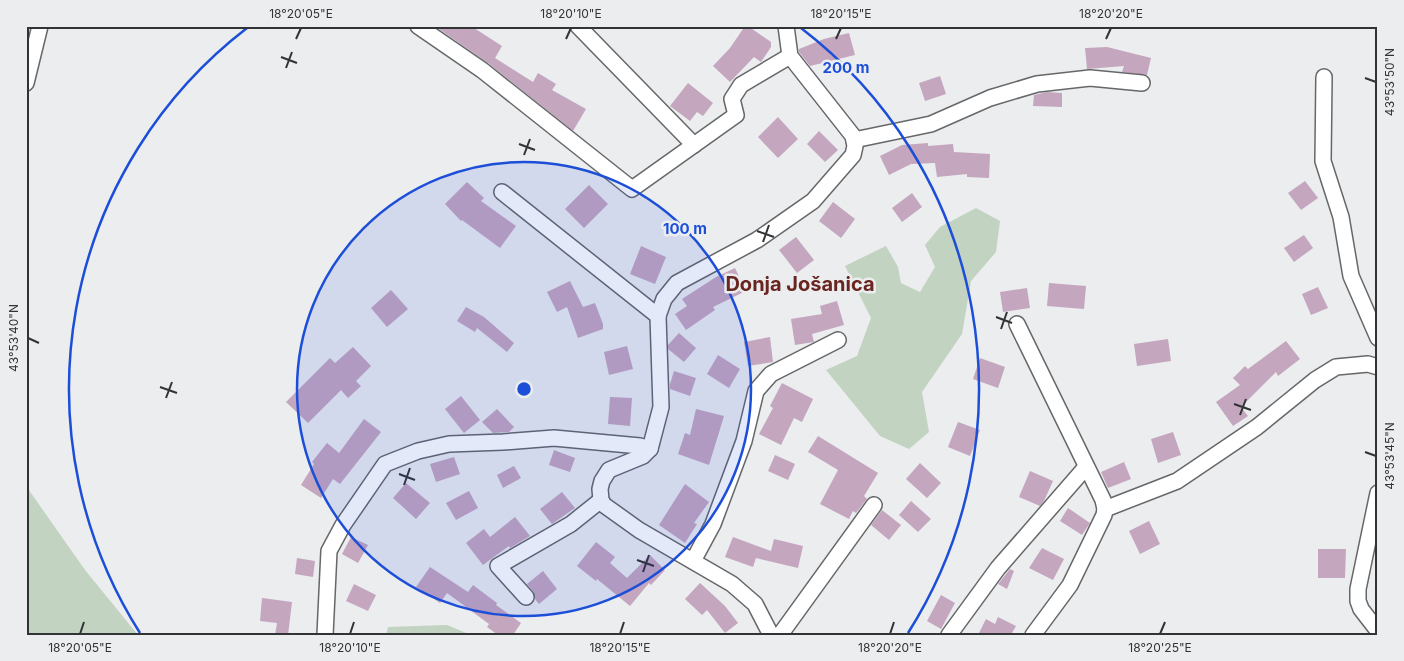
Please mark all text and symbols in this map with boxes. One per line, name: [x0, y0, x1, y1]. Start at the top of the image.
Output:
text: 18°20'05"E: [269, 6, 333, 21]
text: 18°20'10"E: [540, 6, 602, 21]
text: 18°20'15"E: [810, 6, 872, 21]
text: 18°20'20"E: [1079, 6, 1143, 21]
text: 43°53'50"N: [1382, 48, 1397, 116]
text: 200 m: [823, 58, 869, 77]
text: 100 m: [663, 219, 707, 238]
district label: Donja Jošanica: [725, 272, 875, 296]
text: 43°53'40"N: [6, 304, 21, 372]
centre of rings: [515, 380, 533, 398]
text: 43°53'45"N: [1382, 422, 1397, 490]
text: 18°20'05"E: [48, 640, 112, 655]
text: 18°20'10"E: [319, 640, 381, 655]
text: 18°20'15"E: [589, 640, 651, 655]
text: 18°20'20"E: [858, 640, 922, 655]
text: 18°20'25"E: [1128, 640, 1192, 655]

